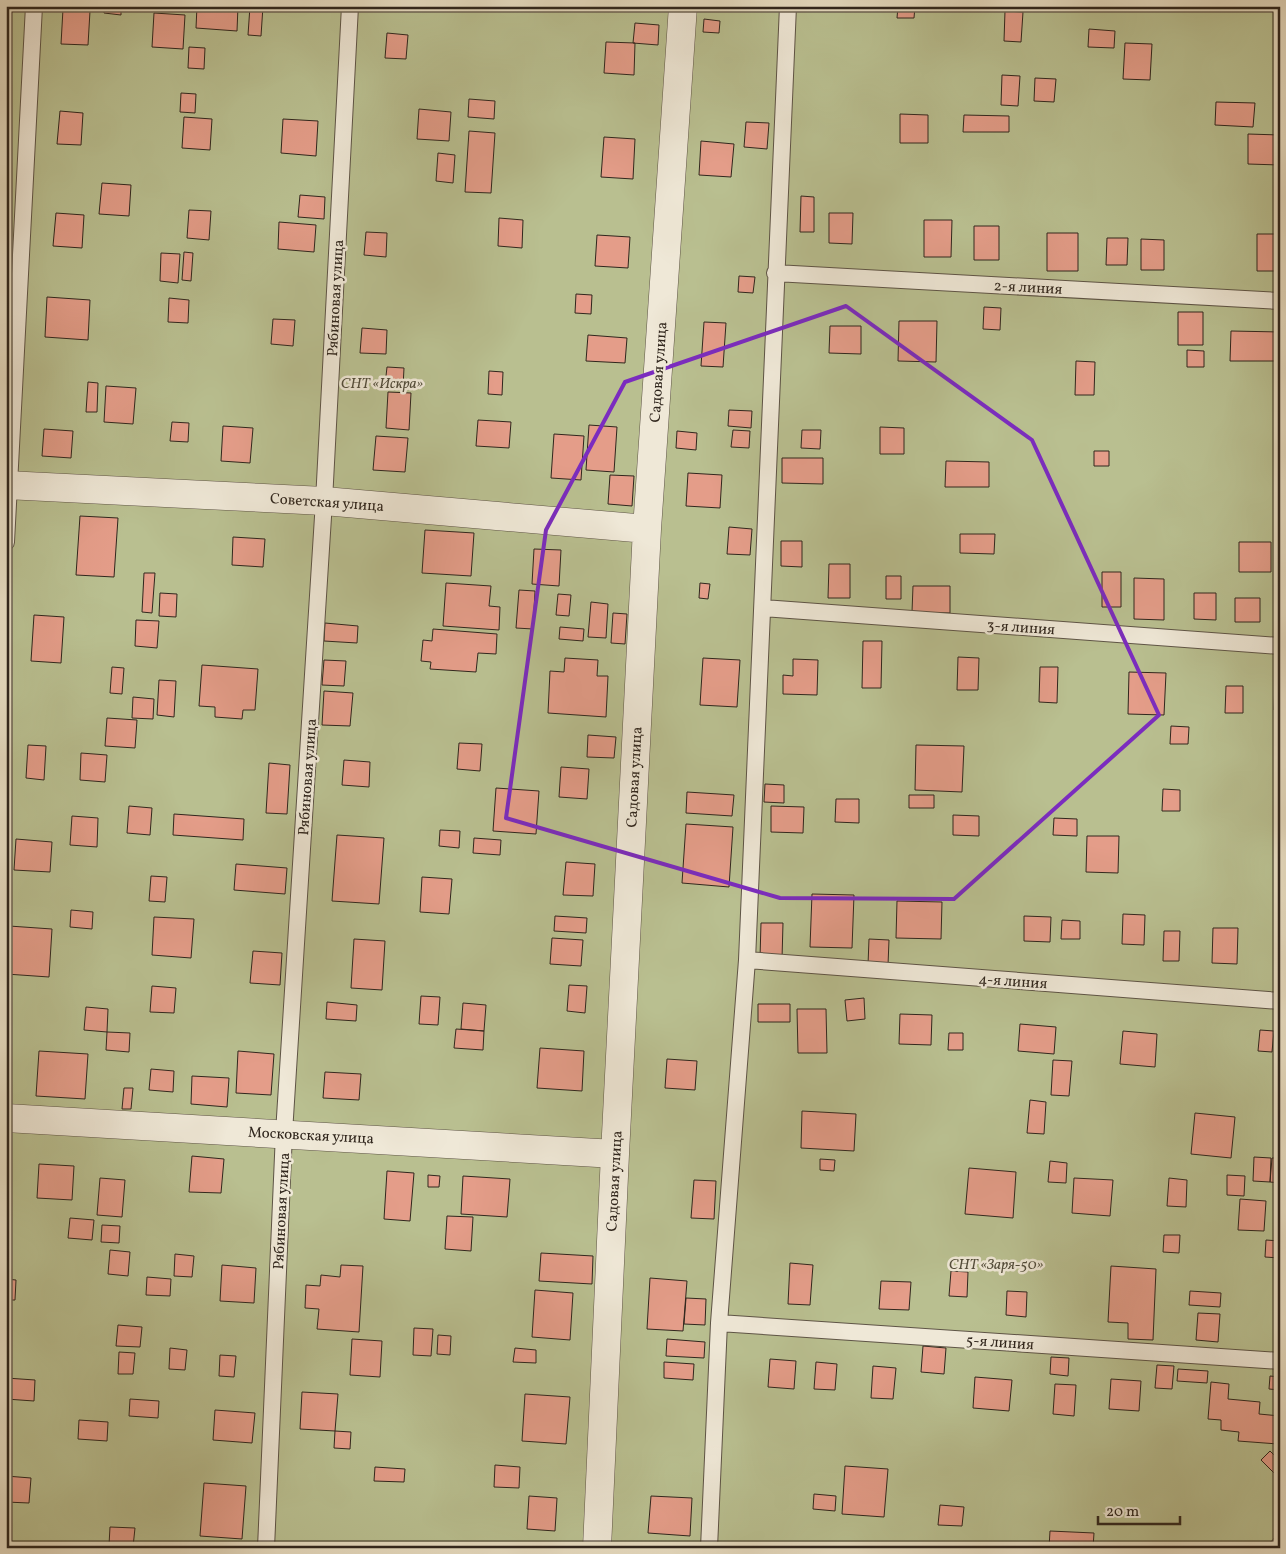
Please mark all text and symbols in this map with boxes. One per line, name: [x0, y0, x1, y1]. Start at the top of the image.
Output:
street label: Рябиновая улица: [323, 239, 350, 357]
street label: 2-я линия: [993, 276, 1063, 301]
street label: Садовая улица: [646, 321, 673, 423]
park label: СНТ «Искра»: [341, 374, 424, 395]
street label: Советская улица: [269, 489, 385, 518]
street label: 3-я линия: [986, 616, 1056, 641]
street label: Рябиновая улица: [294, 718, 323, 836]
street label: Садовая улица: [622, 726, 649, 828]
street label: 4-я линия: [978, 970, 1048, 995]
street label: Московская улица: [247, 1123, 374, 1150]
street label: Садовая улица: [602, 1130, 629, 1232]
street label: Рябиновая улица: [269, 1152, 296, 1270]
park label: СНТ «Заря-50»: [949, 1255, 1044, 1276]
street label: 5-я линия: [965, 1331, 1035, 1356]
scale bar: [1098, 1494, 1181, 1526]
text: 20 m: [1106, 1502, 1139, 1523]

